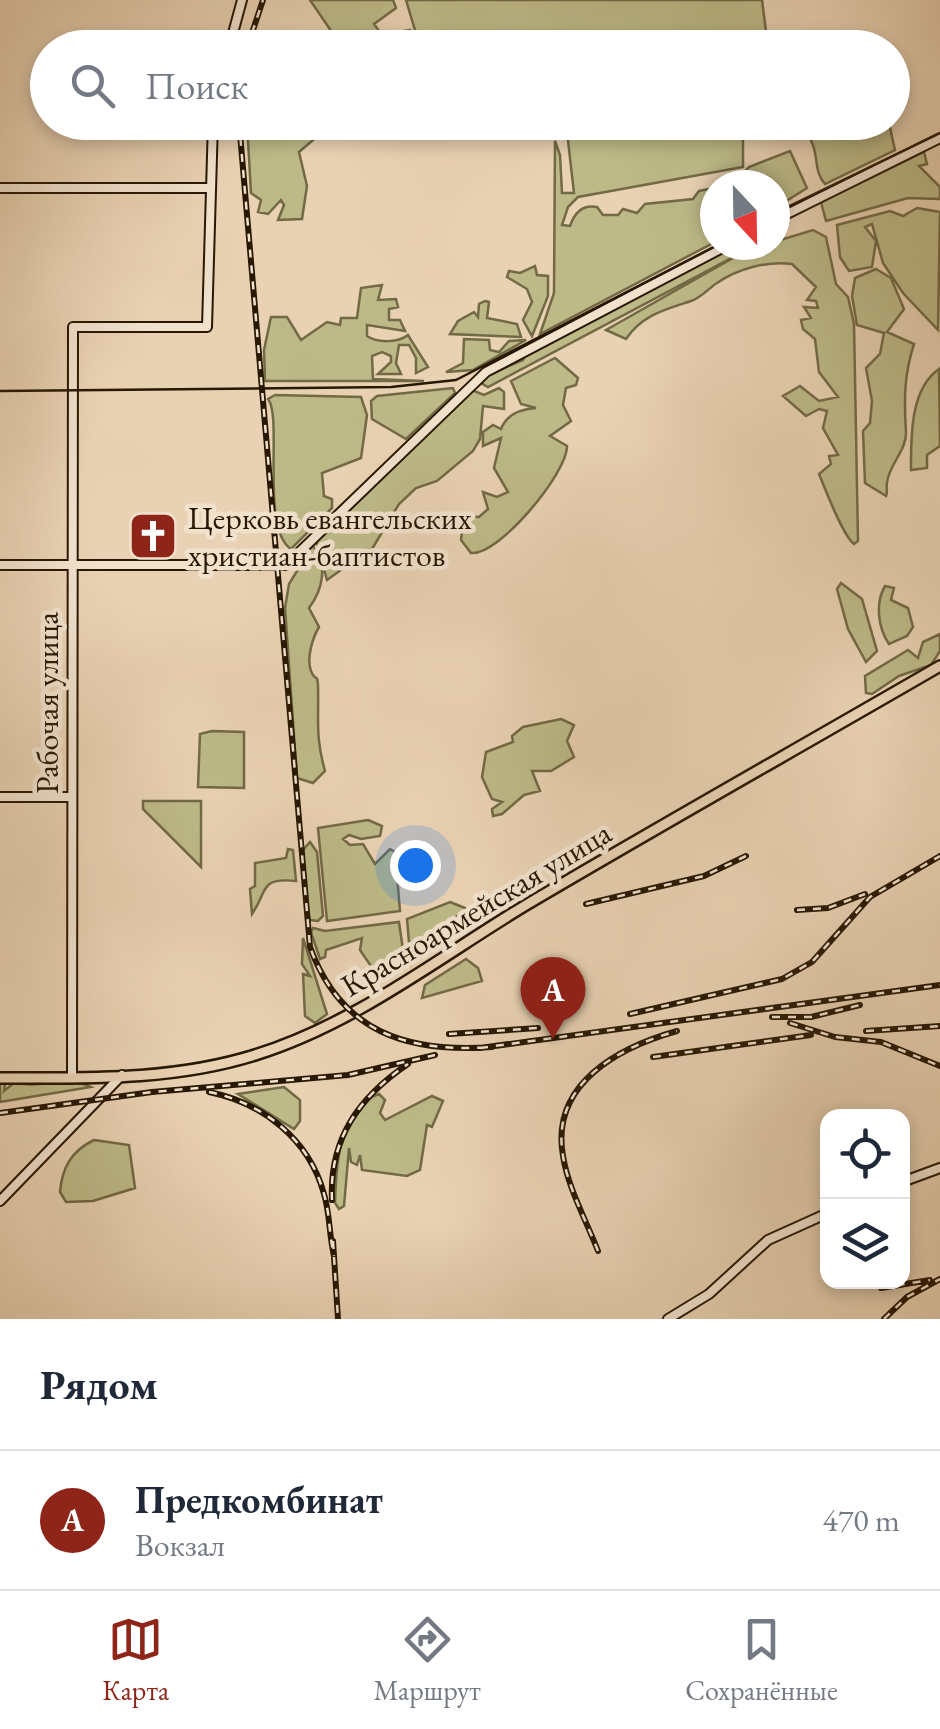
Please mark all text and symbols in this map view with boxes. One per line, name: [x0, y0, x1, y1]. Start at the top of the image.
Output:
search box: [30, 30, 910, 140]
icon: search: [65, 58, 120, 113]
text: Поиск: [145, 61, 248, 110]
north arrow: [700, 170, 790, 260]
place label: Церковь евангельских христиан-баптистов: [188, 497, 472, 576]
church icon: Церковь евангельских христиан-баптистов: [127, 510, 179, 562]
street label: Рабочая улица: [26, 612, 68, 794]
street label: Красноармейская улица: [333, 811, 619, 1006]
your location: [390, 840, 441, 891]
pin: A: [520, 956, 586, 1039]
map controls: [820, 1109, 910, 1289]
button: locate: [820, 1109, 910, 1199]
button: layers: [820, 1199, 910, 1289]
text: Рядом: [40, 1357, 158, 1412]
text: Предкомбинат: [135, 1475, 383, 1524]
text: A: [61, 1499, 84, 1541]
text: 470 m: [823, 1499, 900, 1541]
text: Вокзал: [135, 1524, 225, 1566]
tab: Карта: [102, 1612, 169, 1708]
tab: Маршрут: [373, 1612, 481, 1708]
tab: Сохранённые: [685, 1612, 838, 1708]

